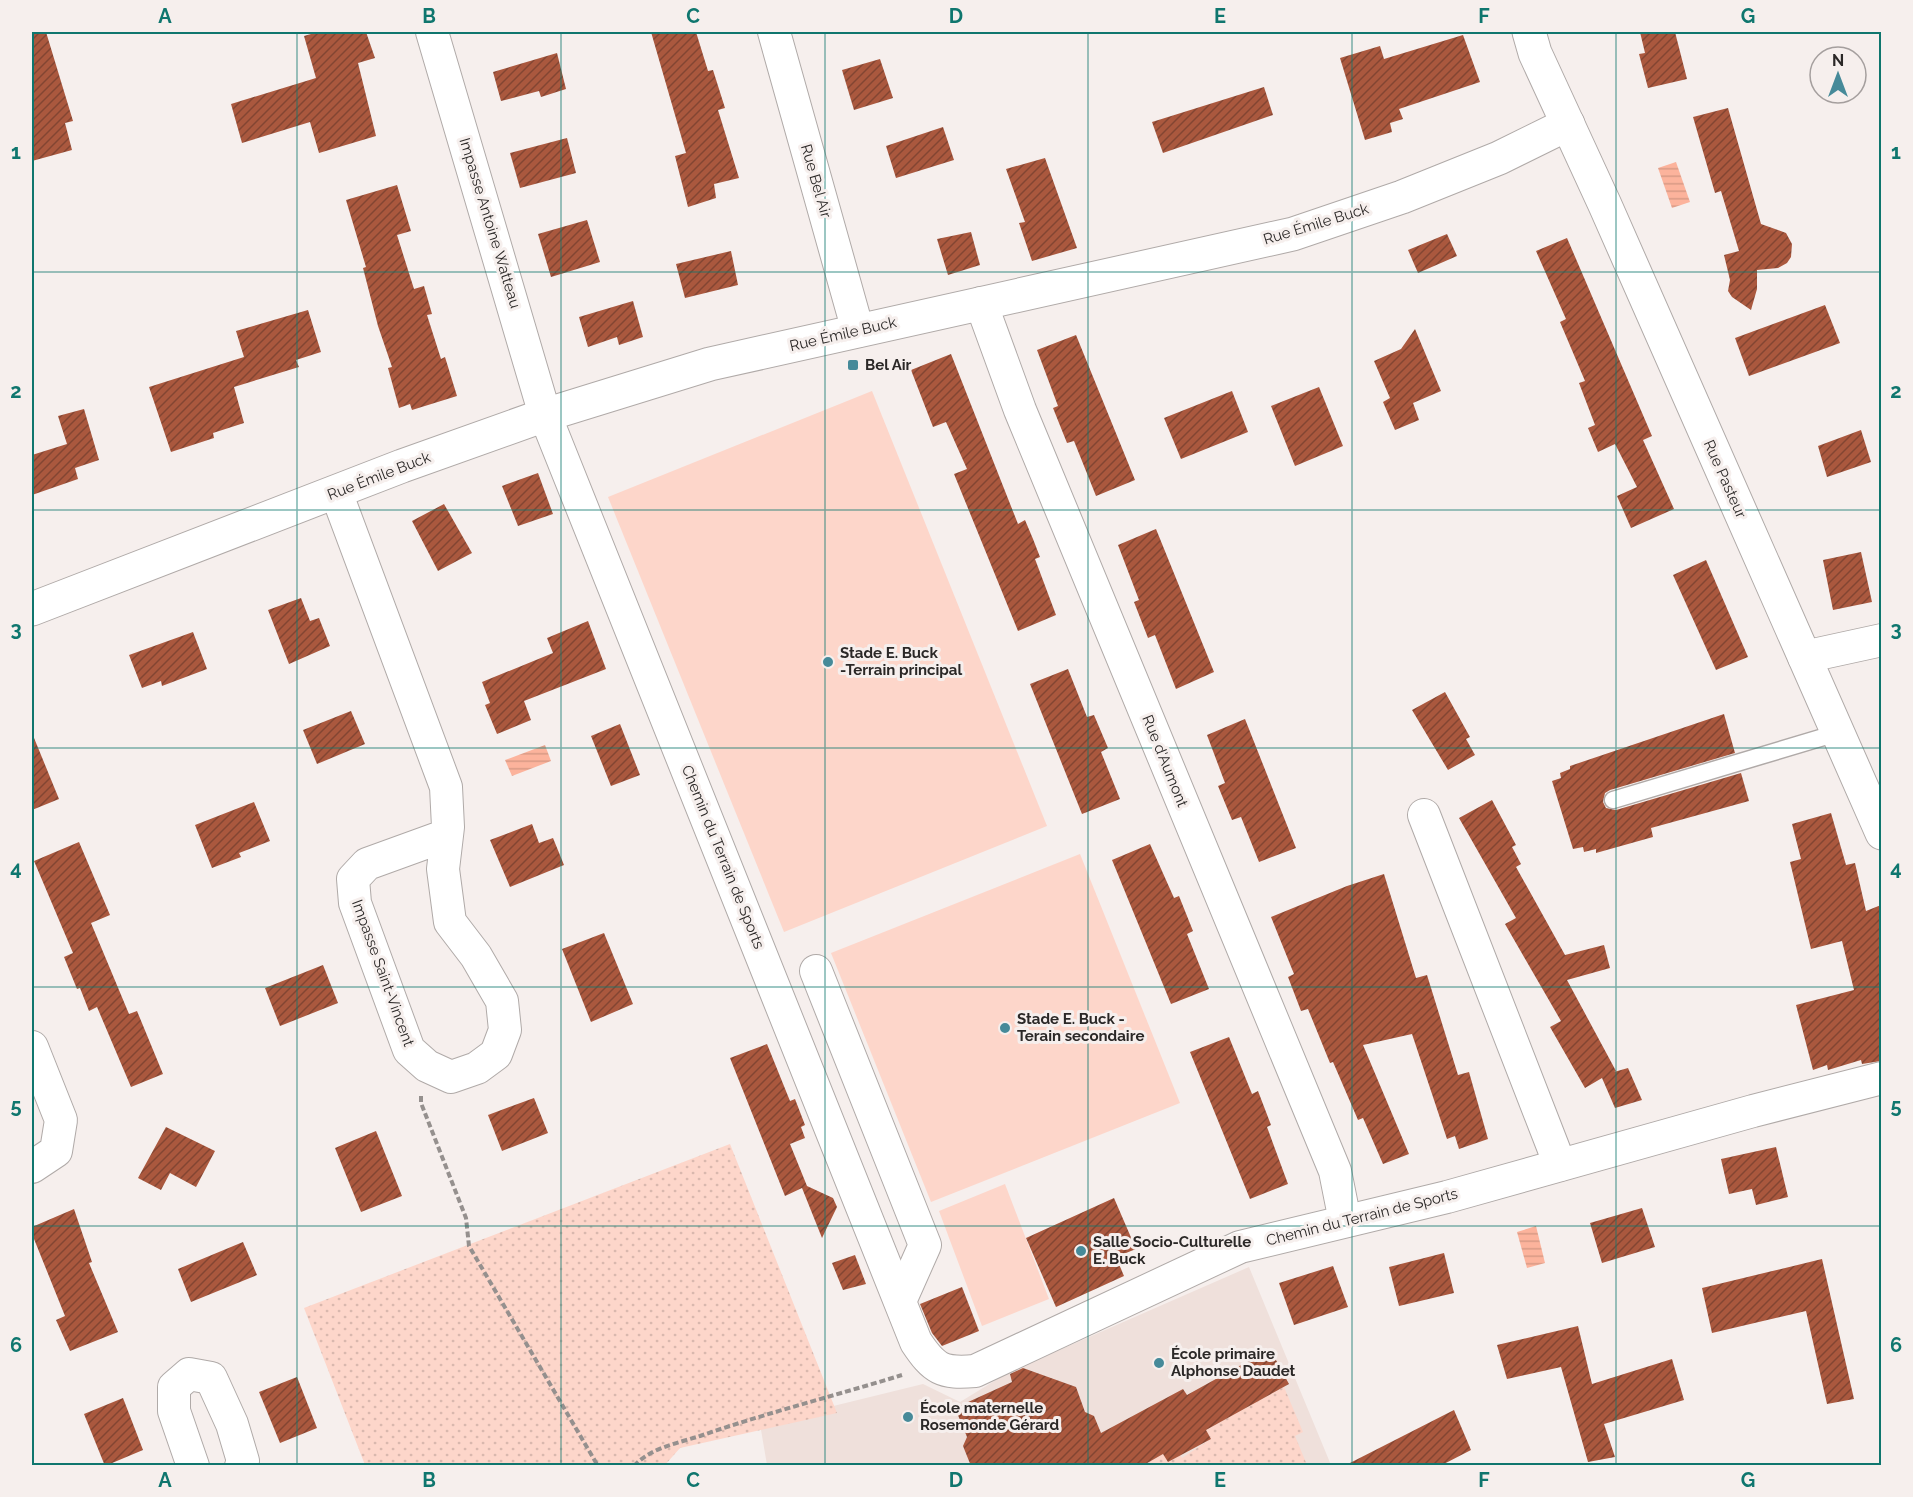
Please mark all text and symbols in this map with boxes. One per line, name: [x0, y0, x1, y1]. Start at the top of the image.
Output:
text: A: [158, 4, 172, 28]
text: B: [422, 4, 436, 28]
text: C: [686, 4, 700, 28]
text: D: [949, 4, 963, 28]
text: E: [1214, 4, 1226, 28]
text: F: [1478, 4, 1490, 28]
text: G: [1741, 4, 1755, 28]
north arrow: [1808, 45, 1868, 105]
text: N: [1832, 51, 1844, 70]
street label: Impasse Antoine Watteau: [455, 136, 525, 310]
text: 1: [11, 140, 21, 164]
text: 1: [1891, 140, 1901, 164]
street label: Rue Bel Air: [797, 142, 835, 221]
street label: Rue Émile Buck: [1261, 199, 1371, 249]
street label: Rue Émile Buck: [788, 313, 898, 355]
place label: Bel Air: [865, 356, 912, 374]
marker: Bel Air: [846, 358, 860, 372]
text: 2: [10, 379, 22, 403]
text: 2: [1890, 379, 1902, 403]
street label: Rue Pasteur: [1700, 437, 1751, 522]
street label: Rue Émile Buck: [325, 448, 433, 504]
text: 3: [10, 617, 22, 641]
text: 3: [1890, 617, 1902, 641]
place label: Stade E. Buck -Terrain principal: [840, 644, 962, 679]
marker: Stade E. Buck -Terrain principal: [821, 655, 835, 669]
street label: Rue d'Aumont: [1138, 712, 1192, 810]
street label: Chemin du Terrain de Sports: [678, 762, 768, 952]
text: 4: [10, 856, 22, 880]
text: 4: [1890, 856, 1902, 880]
street label: Impasse Saint-Vincent: [348, 897, 418, 1049]
place label: Stade E. Buck - Terain secondaire: [1017, 1010, 1144, 1045]
marker: Stade E. Buck - Terain secondaire: [998, 1021, 1012, 1035]
text: 5: [10, 1094, 22, 1118]
text: 5: [1890, 1094, 1902, 1118]
street label: Chemin du Terrain de Sports: [1264, 1184, 1460, 1250]
place label: Salle Socio-Culturelle E. Buck: [1093, 1233, 1251, 1268]
marker: Salle Socio-Culturelle E. Buck: [1074, 1244, 1088, 1258]
text: 6: [10, 1333, 22, 1357]
text: 6: [1890, 1333, 1902, 1357]
place label: École primaire Alphonse Daudet: [1171, 1345, 1296, 1380]
marker: École primaire Alphonse Daudet: [1152, 1356, 1166, 1370]
place label: École maternelle Rosemonde Gérard: [920, 1399, 1060, 1434]
marker: École maternelle Rosemonde Gérard: [901, 1410, 915, 1424]
text: A: [158, 1468, 172, 1492]
text: B: [422, 1468, 436, 1492]
text: C: [686, 1468, 700, 1492]
text: D: [949, 1468, 963, 1492]
text: E: [1214, 1468, 1226, 1492]
text: F: [1478, 1468, 1490, 1492]
text: G: [1741, 1468, 1755, 1492]

